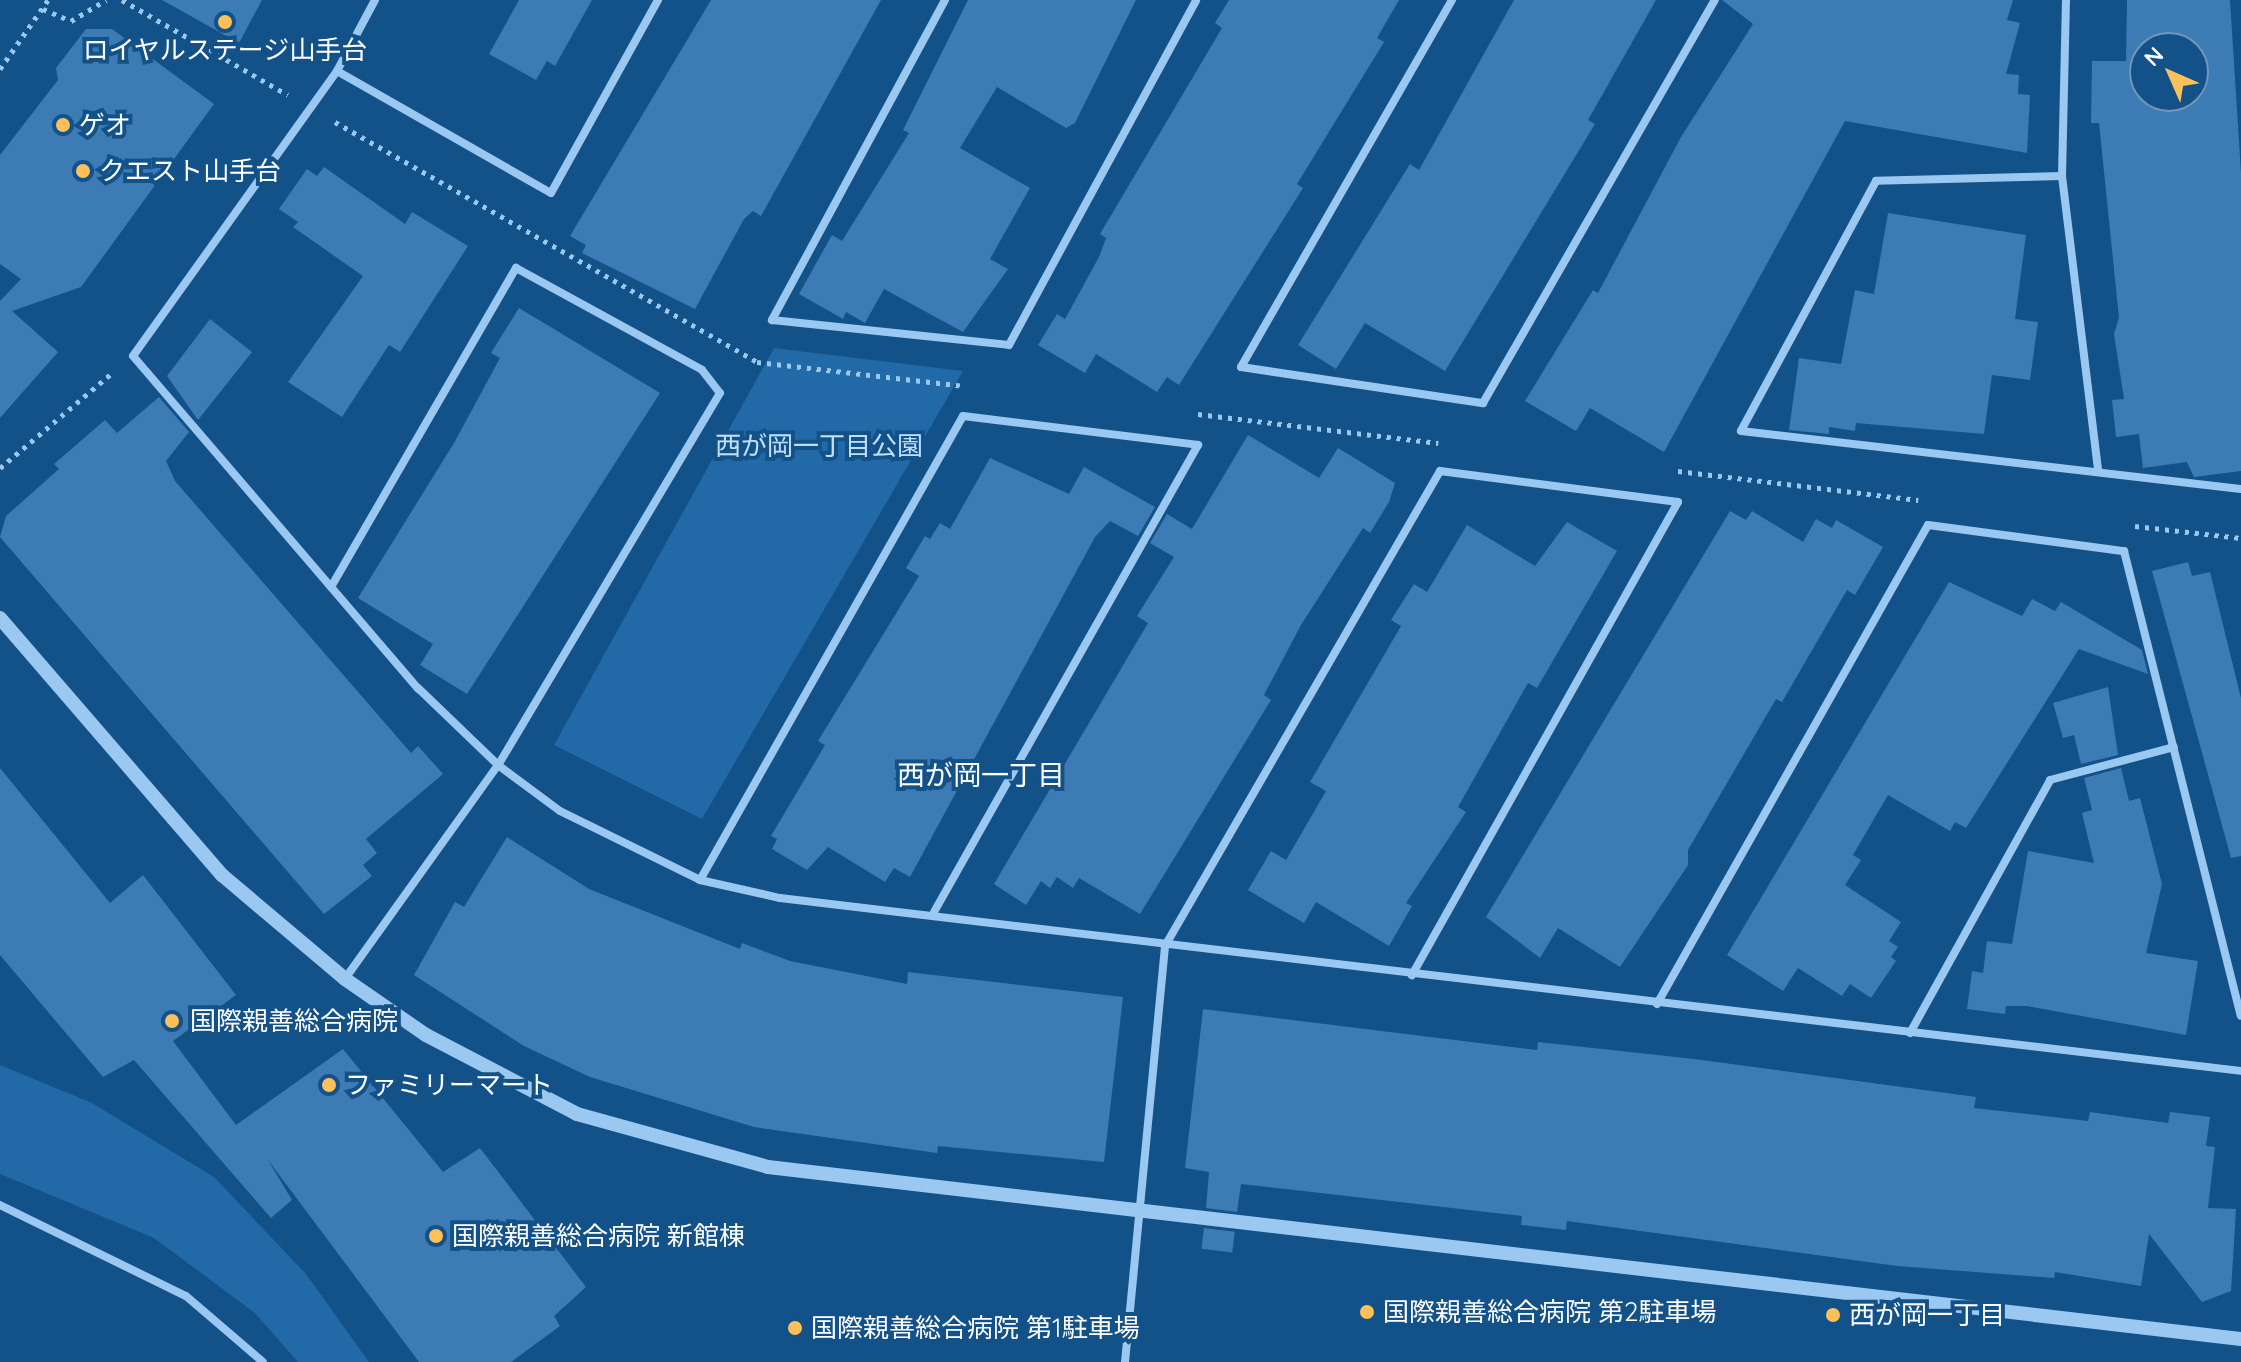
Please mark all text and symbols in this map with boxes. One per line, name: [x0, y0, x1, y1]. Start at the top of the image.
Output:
marker: ロイヤルステージ山手台: [216, 13, 234, 31]
north arrow: [2129, 32, 2209, 112]
place label: ロイヤルステージ山手台: [82, 34, 368, 66]
text: N: [2138, 41, 2169, 72]
place label: ゲオ: [79, 109, 131, 141]
marker: ゲオ: [54, 116, 72, 134]
place label: クエスト山手台: [99, 155, 281, 187]
marker: クエスト山手台: [74, 162, 92, 180]
park label: 西が岡一丁目公園: [715, 430, 923, 462]
district label: 西が岡一丁目: [897, 758, 1065, 792]
place label: 国際親善総合病院: [190, 1005, 398, 1037]
marker: 国際親善総合病院: [161, 1010, 183, 1032]
place label: ファミリーマート: [345, 1069, 553, 1101]
marker: ファミリーマート: [320, 1076, 338, 1094]
place label: 国際親善総合病院 新館棟: [452, 1220, 745, 1252]
marker: 国際親善総合病院 新館棟: [427, 1227, 445, 1245]
place label: 国際親善総合病院 第2駐車場: [1383, 1296, 1717, 1328]
place label: 西が岡一丁目: [1849, 1299, 2005, 1331]
marker: 国際親善総合病院 第2駐車場: [1358, 1303, 1376, 1321]
marker: 西が岡一丁目: [1824, 1306, 1842, 1324]
place label: 国際親善総合病院 第1駐車場: [811, 1312, 1140, 1344]
marker: 国際親善総合病院 第1駐車場: [786, 1319, 804, 1337]

